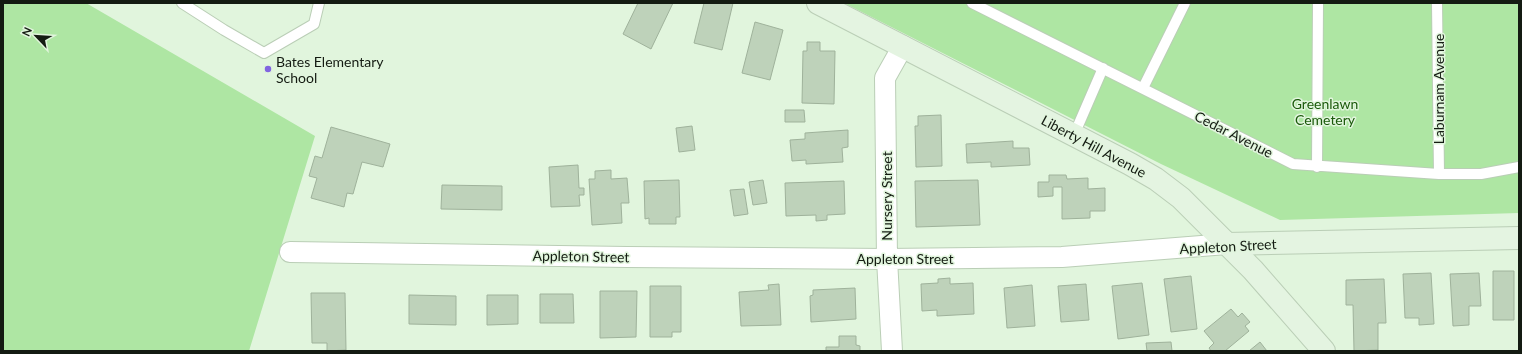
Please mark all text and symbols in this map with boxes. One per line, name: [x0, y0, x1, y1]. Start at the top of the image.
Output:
north arrow: [16, 16, 56, 56]
text: N: [19, 25, 34, 38]
street label: Laburnam Avenue: [1430, 34, 1447, 144]
place label: Bates Elementary School: [276, 53, 384, 86]
marker: Bates Elementary School: [263, 64, 273, 74]
park label: Greenlawn Cemetery: [1292, 95, 1358, 128]
street label: Cedar Avenue: [1192, 107, 1276, 161]
street label: Liberty Hill Avenue: [1039, 111, 1149, 181]
street label: Nursery Street: [878, 151, 895, 241]
street label: Appleton Street: [1179, 235, 1277, 257]
street label: Appleton Street: [532, 247, 630, 265]
street label: Appleton Street: [857, 250, 953, 267]

